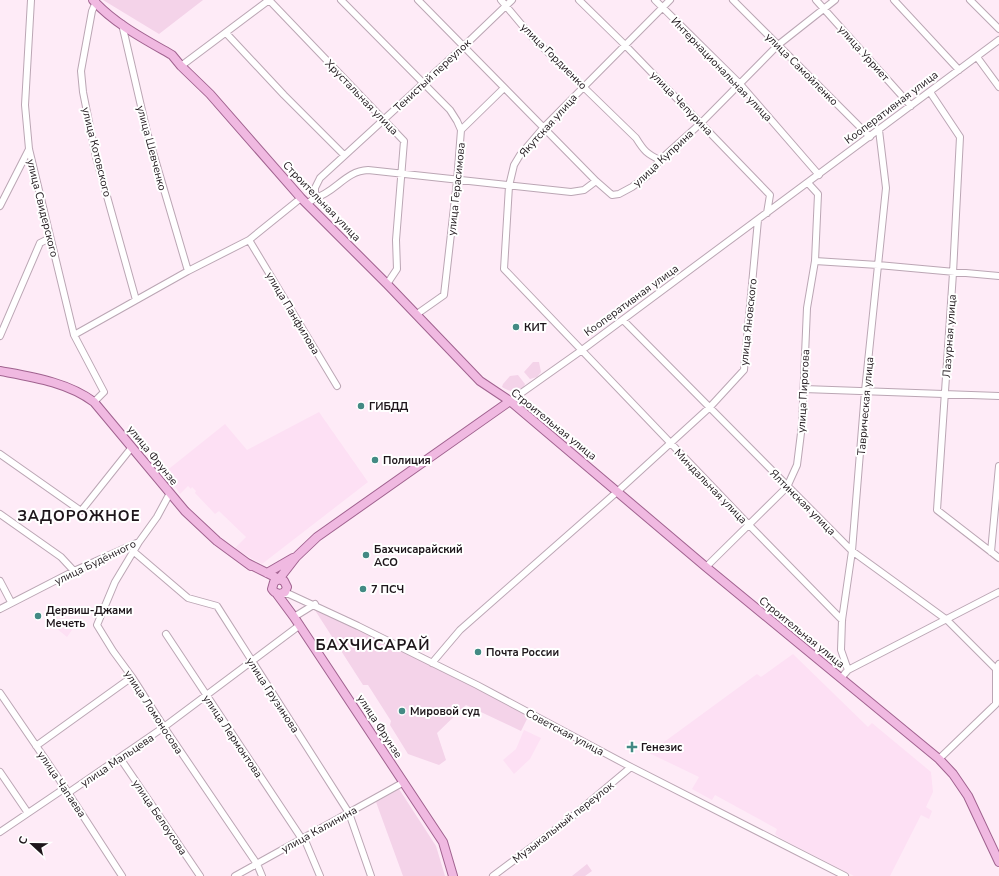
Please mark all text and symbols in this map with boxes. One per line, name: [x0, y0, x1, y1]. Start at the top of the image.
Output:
street label: Интернациональная улица: [668, 14, 776, 125]
street label: улица Гордиенко: [517, 20, 590, 93]
street label: улица Урриет: [835, 22, 893, 85]
street label: улица Самойленко: [762, 30, 841, 109]
street label: Тенистый переулок: [390, 35, 474, 115]
street label: Хрустальная улица: [322, 56, 402, 138]
street label: Кооперативная улица: [841, 67, 941, 148]
street label: улица Чепурина: [647, 68, 716, 139]
street label: Якутская улица: [516, 90, 581, 160]
street label: улица Шевченко: [133, 104, 170, 192]
street label: улица Котовского: [78, 106, 115, 199]
street label: улица Куприна: [630, 126, 697, 190]
street label: улица Герасимова: [444, 142, 469, 236]
street label: улица Свидерского: [23, 158, 62, 259]
street label: Строительная улица: [279, 158, 364, 245]
street label: Кооперативная улица: [581, 261, 682, 340]
street label: улица Панфилова: [262, 269, 323, 357]
street label: улица Яновского: [736, 278, 761, 367]
street label: Лазурная улица: [939, 294, 960, 378]
place label: КИТ: [524, 320, 547, 335]
marker: КИТ: [511, 322, 521, 332]
street label: улица Пирогова: [794, 349, 813, 433]
street label: Таврическая улица: [854, 356, 877, 456]
street label: Строительная улица: [508, 385, 600, 464]
place label: ГИБДД: [369, 399, 408, 414]
marker: ГИБДД: [356, 401, 366, 411]
street label: улица Фрунзе: [124, 422, 181, 488]
street label: Миндальная улица: [671, 446, 750, 527]
place label: Полиция: [383, 453, 431, 468]
marker: Полиция: [370, 455, 380, 465]
street label: Ялтинская улица: [766, 466, 839, 539]
district label: ЗАДОРОЖНОЕ: [17, 506, 141, 526]
street label: улица Будённого: [52, 536, 139, 589]
place label: Бахчисарайский АСО: [374, 542, 463, 570]
marker: Бахчисарайский АСО: [361, 550, 371, 560]
place label: 7 ПСЧ: [371, 582, 404, 597]
marker: 7 ПСЧ: [358, 584, 368, 594]
street label: Строительная улица: [756, 593, 848, 672]
place label: Дервиш-Джами Мечеть: [46, 603, 132, 631]
marker: Дервиш-Джами Мечеть: [33, 611, 43, 621]
district label: БАХЧИСАРАЙ: [316, 635, 430, 655]
place label: Почта России: [486, 645, 559, 660]
marker: Почта России: [473, 647, 483, 657]
street label: улица Грузинова: [243, 655, 303, 736]
street label: улица Ломоносова: [121, 667, 186, 757]
street label: улица Лермонтова: [199, 692, 266, 781]
street label: улица Фрунзе: [353, 692, 406, 761]
place label: Мировой суд: [410, 704, 480, 719]
street label: Советская улица: [523, 705, 607, 759]
marker: Мировой суд: [397, 706, 407, 716]
street label: улица Мальцева: [78, 730, 157, 791]
place label: Генезис: [641, 740, 683, 755]
marker: Генезис: [626, 741, 638, 753]
street label: улица Чапаева: [34, 748, 89, 821]
street label: улица Белоусова: [129, 776, 191, 858]
street label: Музыкальный переулок: [509, 778, 617, 867]
street label: улица Калинина: [279, 802, 360, 856]
north arrow: [12, 824, 52, 864]
text: С: [15, 834, 32, 847]

